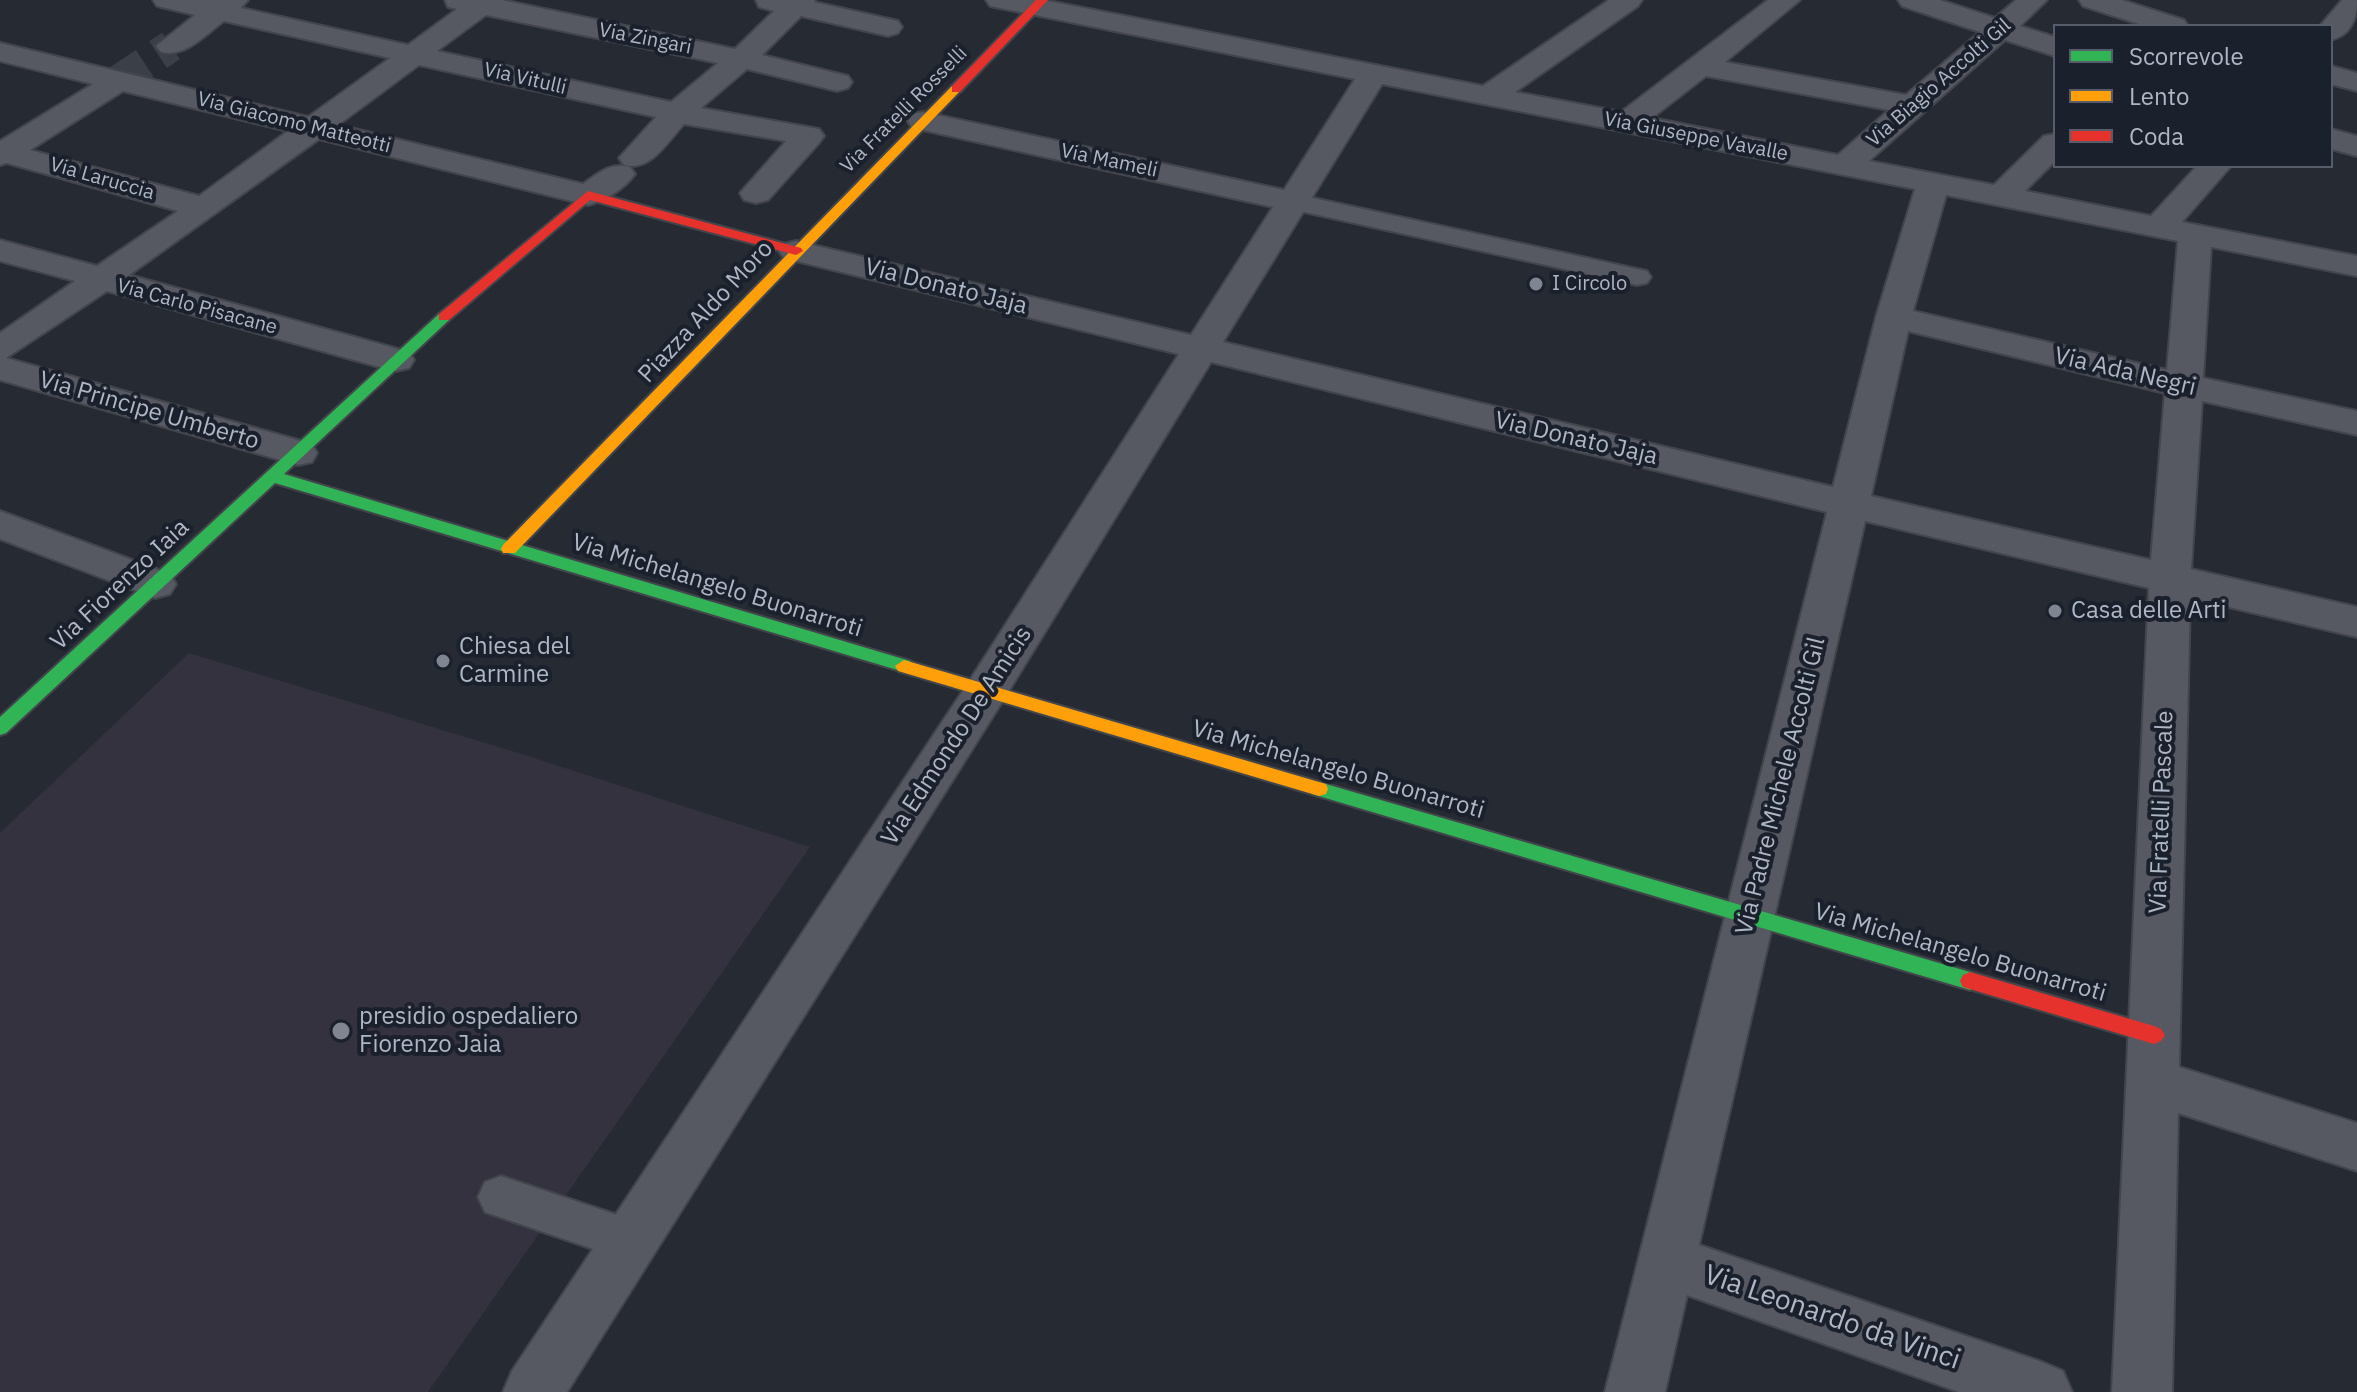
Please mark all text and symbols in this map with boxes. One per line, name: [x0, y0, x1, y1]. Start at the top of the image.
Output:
street label: Via Biagio Accolti Gil: [1862, 14, 2016, 152]
street label: Via Zingari: [597, 18, 693, 60]
legend: [2053, 24, 2333, 168]
text: Scorrevole: [2129, 40, 2244, 72]
street label: Via Fratelli Rosselli: [836, 42, 972, 178]
street label: Via Vitulli: [481, 58, 569, 100]
text: Lento: [2129, 80, 2189, 112]
street label: Via Giacomo Matteotti: [195, 87, 393, 159]
street label: Via Giuseppe Vavalle: [1602, 107, 1790, 167]
text: Coda: [2129, 120, 2184, 152]
street label: Via Mameli: [1058, 139, 1160, 183]
street label: Via Laruccia: [47, 153, 157, 205]
street label: Piazza Aldo Moro: [633, 235, 779, 389]
street label: Via Donato Jaja: [862, 253, 1030, 321]
place label: I Circolo: [1552, 272, 1627, 296]
street label: Via Carlo Pisacane: [114, 274, 280, 340]
marker: I Circolo: [1527, 275, 1545, 293]
street label: Via Ada Negri: [2051, 342, 2199, 402]
street label: Via Principe Umberto: [36, 366, 262, 456]
street label: Via Donato Jaja: [1492, 406, 1660, 472]
street label: Via Fiorenzo Iaia: [45, 514, 195, 656]
street label: Via Michelangelo Buonarroti: [568, 528, 866, 644]
place label: Casa delle Arti: [2071, 597, 2226, 625]
marker: Casa delle Arti: [2046, 602, 2064, 620]
street label: Via Edmondo De Amicis: [876, 621, 1038, 851]
place label: Chiesa del Carmine: [459, 633, 571, 689]
street label: Via Padre Michele Accolti Gil: [1730, 634, 1832, 938]
marker: Chiesa del Carmine: [434, 652, 452, 670]
street label: Via Fratelli Pascale: [2144, 710, 2180, 914]
street label: Via Michelangelo Buonarroti: [1189, 714, 1487, 826]
street label: Via Michelangelo Buonarroti: [1811, 897, 2109, 1009]
place label: presidio ospedaliero Fiorenzo Jaia: [359, 1003, 578, 1059]
marker: presidio ospedaliero Fiorenzo Jaia: [330, 1020, 352, 1042]
street label: Via Leonardo da Vinci: [1699, 1258, 1965, 1378]

